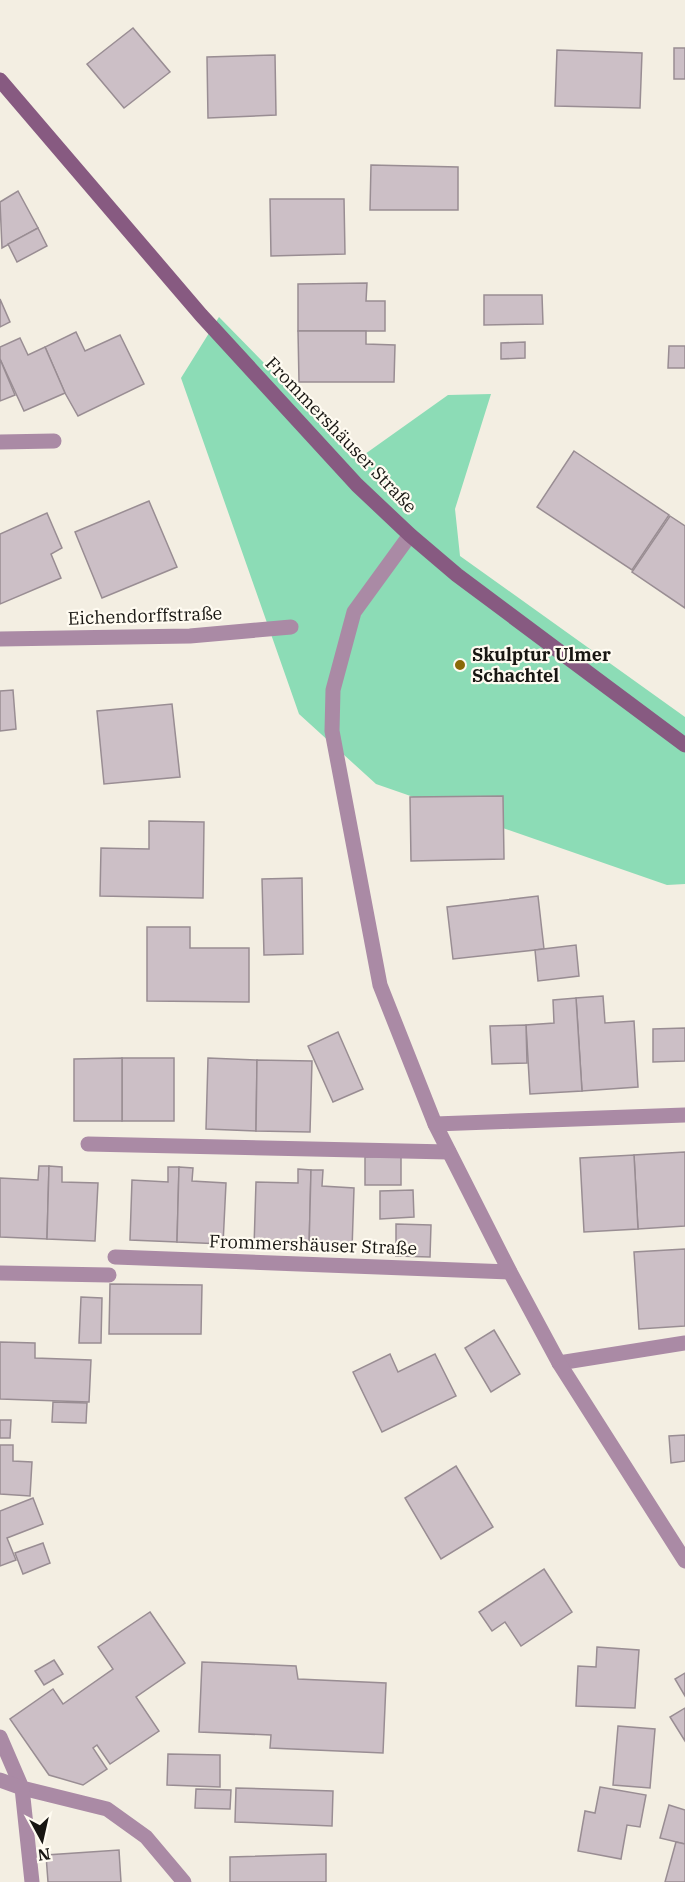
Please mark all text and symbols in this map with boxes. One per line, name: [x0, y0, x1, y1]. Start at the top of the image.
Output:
street label: Frommershäuser Straße: [261, 352, 422, 518]
street label: Eichendorffstraße: [67, 601, 223, 630]
place label: Skulptur Ulmer Schachtel: [472, 643, 611, 687]
marker: Skulptur Ulmer Schachtel: [453, 658, 467, 672]
street label: Frommershäuser Straße: [209, 1229, 417, 1260]
north arrow: [12, 1810, 72, 1870]
text: N: [36, 1844, 52, 1866]

